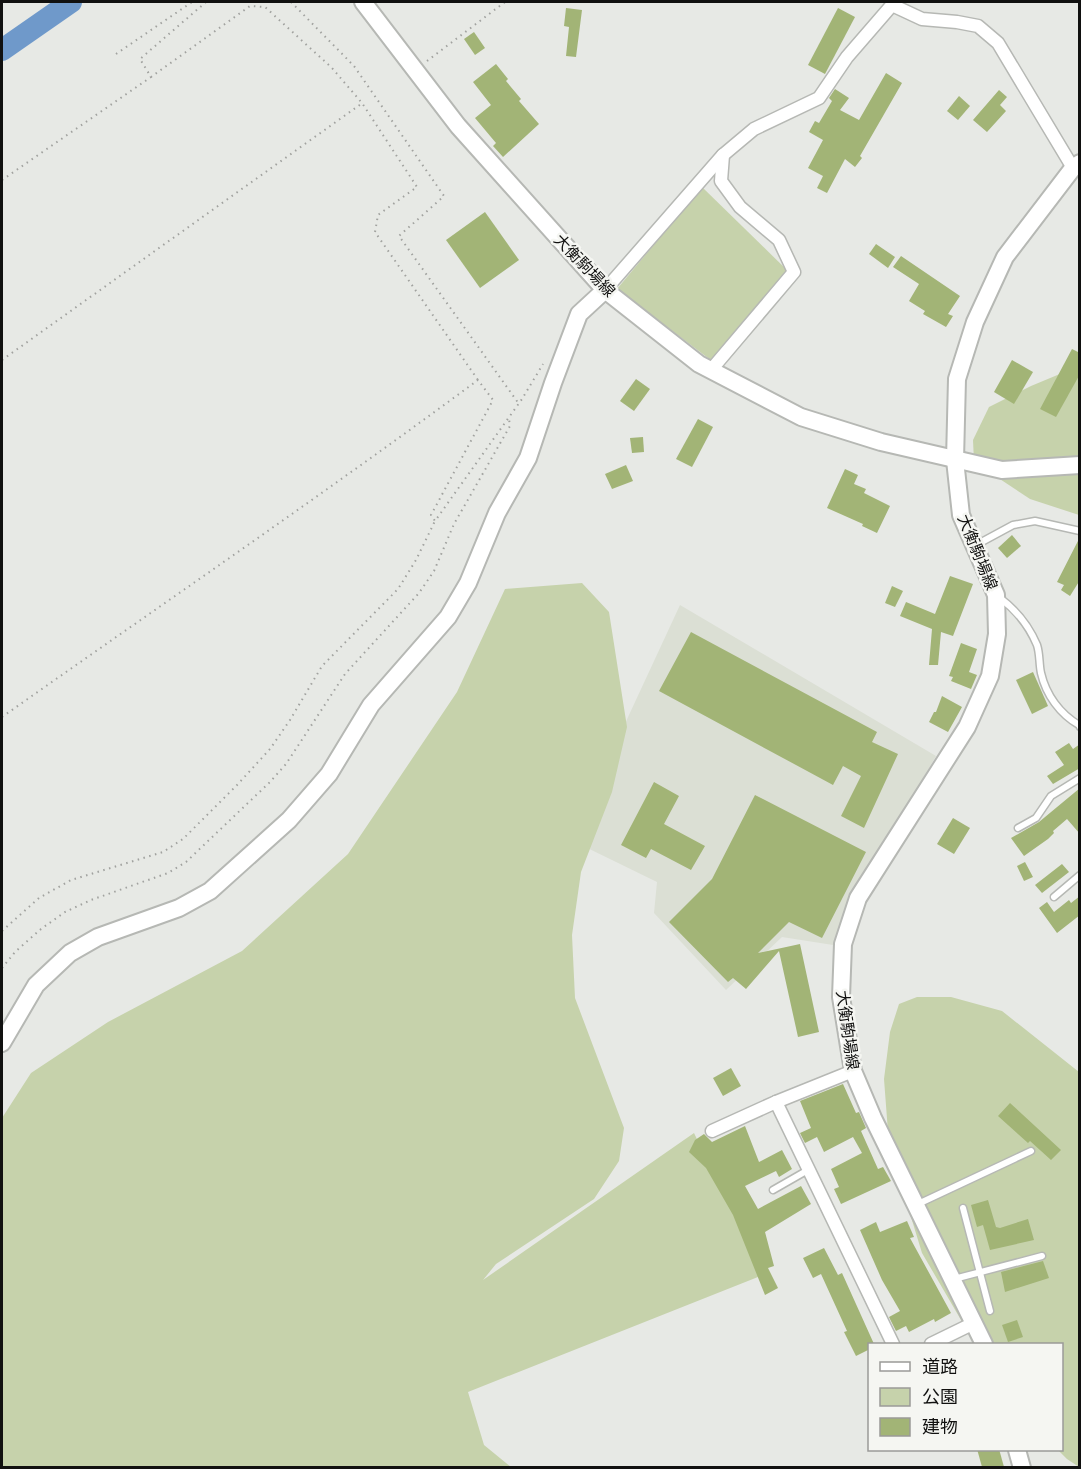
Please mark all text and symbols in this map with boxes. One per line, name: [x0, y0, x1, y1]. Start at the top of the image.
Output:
street label: 大衡駒場線: [551, 229, 620, 300]
street label: 大衡駒場線: [955, 511, 1002, 592]
street label: 大衡駒場線: [834, 989, 863, 1071]
legend: [868, 1343, 1063, 1451]
text: 道路: [922, 1355, 958, 1377]
text: 公園: [922, 1385, 958, 1407]
text: 建物: [922, 1415, 958, 1437]

